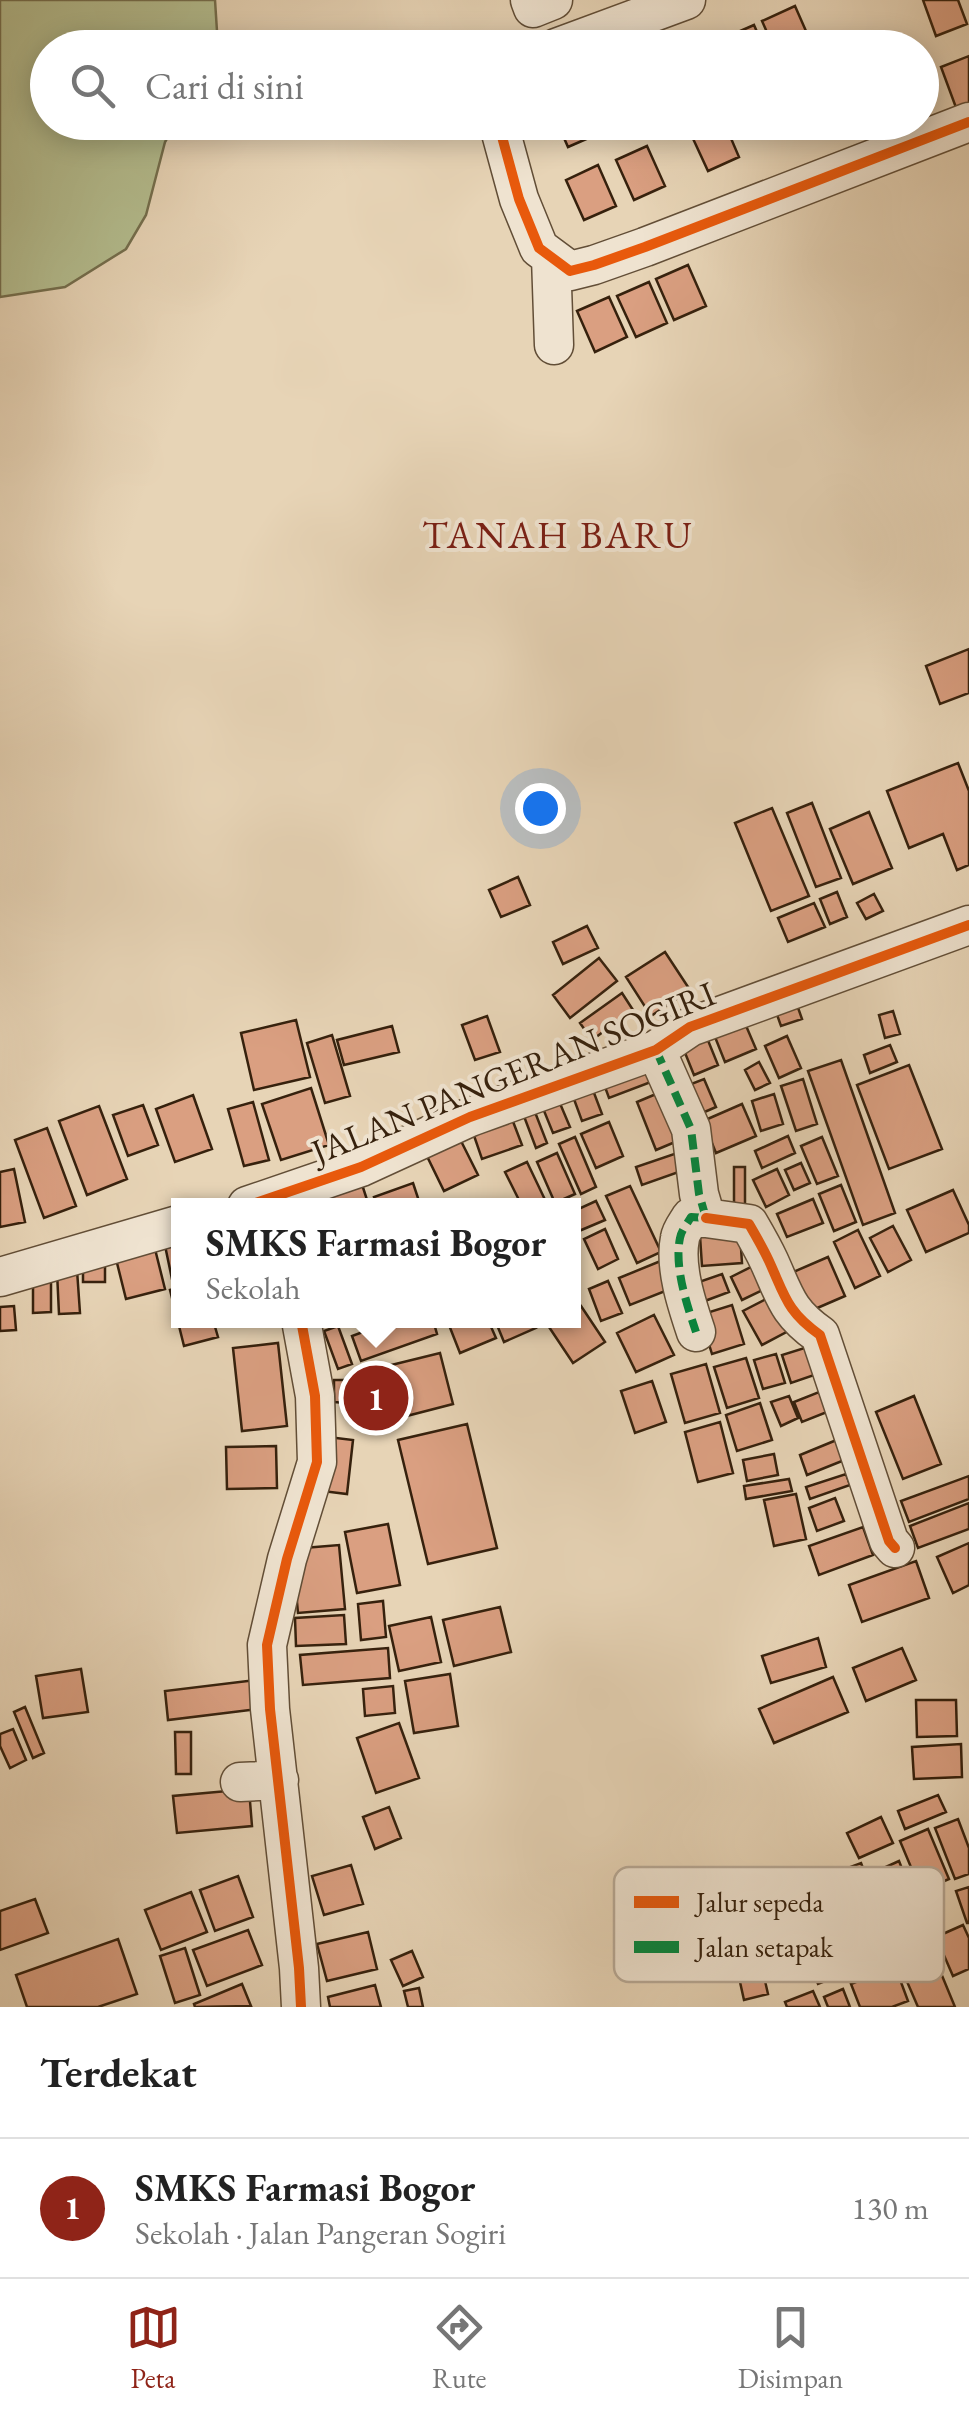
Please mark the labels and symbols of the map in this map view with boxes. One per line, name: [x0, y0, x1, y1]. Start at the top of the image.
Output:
district label: TANAH BARU: [422, 510, 694, 559]
your location: [515, 783, 566, 834]
street label: JALAN PANGERAN SOGIRI: [302, 970, 722, 1175]
pin: 1: [344, 1360, 408, 1436]
legend: [614, 1867, 944, 1982]
text: Jalur sepeda: [694, 1884, 824, 1920]
text: Jalan setapak: [694, 1929, 834, 1965]

